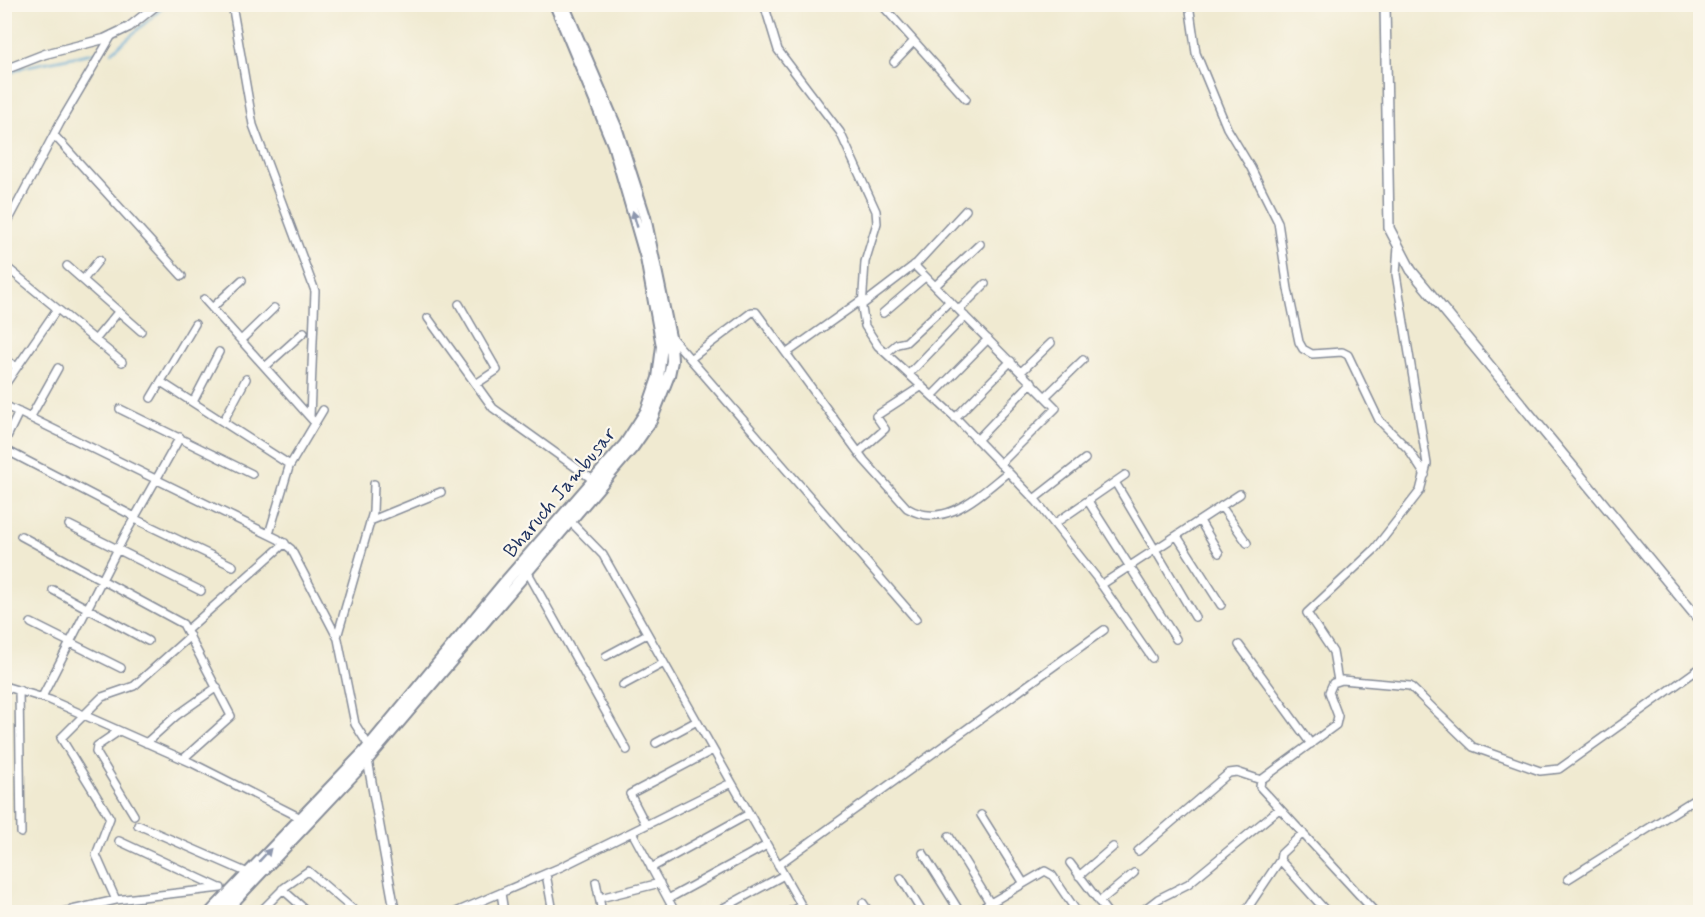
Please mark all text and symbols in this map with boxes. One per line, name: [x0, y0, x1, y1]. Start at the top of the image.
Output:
one-way arrow: [630, 210, 639, 228]
street label: Bharuch Jambusar: [498, 422, 623, 564]
one-way arrow: [258, 848, 272, 862]

